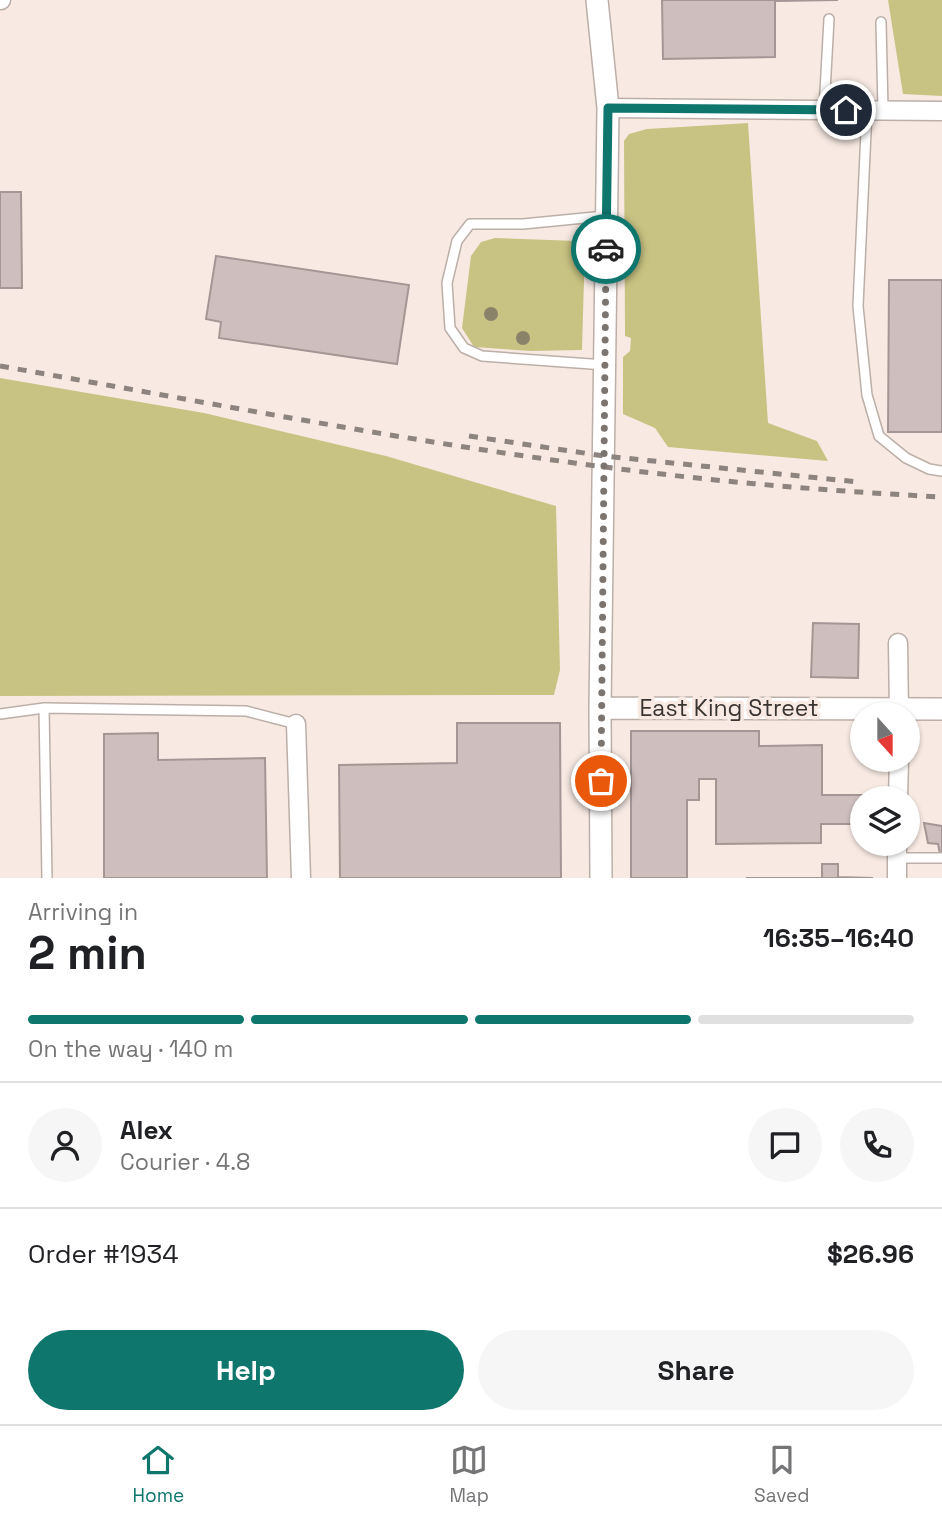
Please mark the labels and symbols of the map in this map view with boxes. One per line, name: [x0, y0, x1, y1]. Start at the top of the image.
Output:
pin: [816, 80, 876, 140]
courier: [571, 214, 641, 284]
street label: East King Street: [639, 693, 819, 723]
north arrow: [850, 702, 920, 772]
pin: [571, 751, 631, 811]

